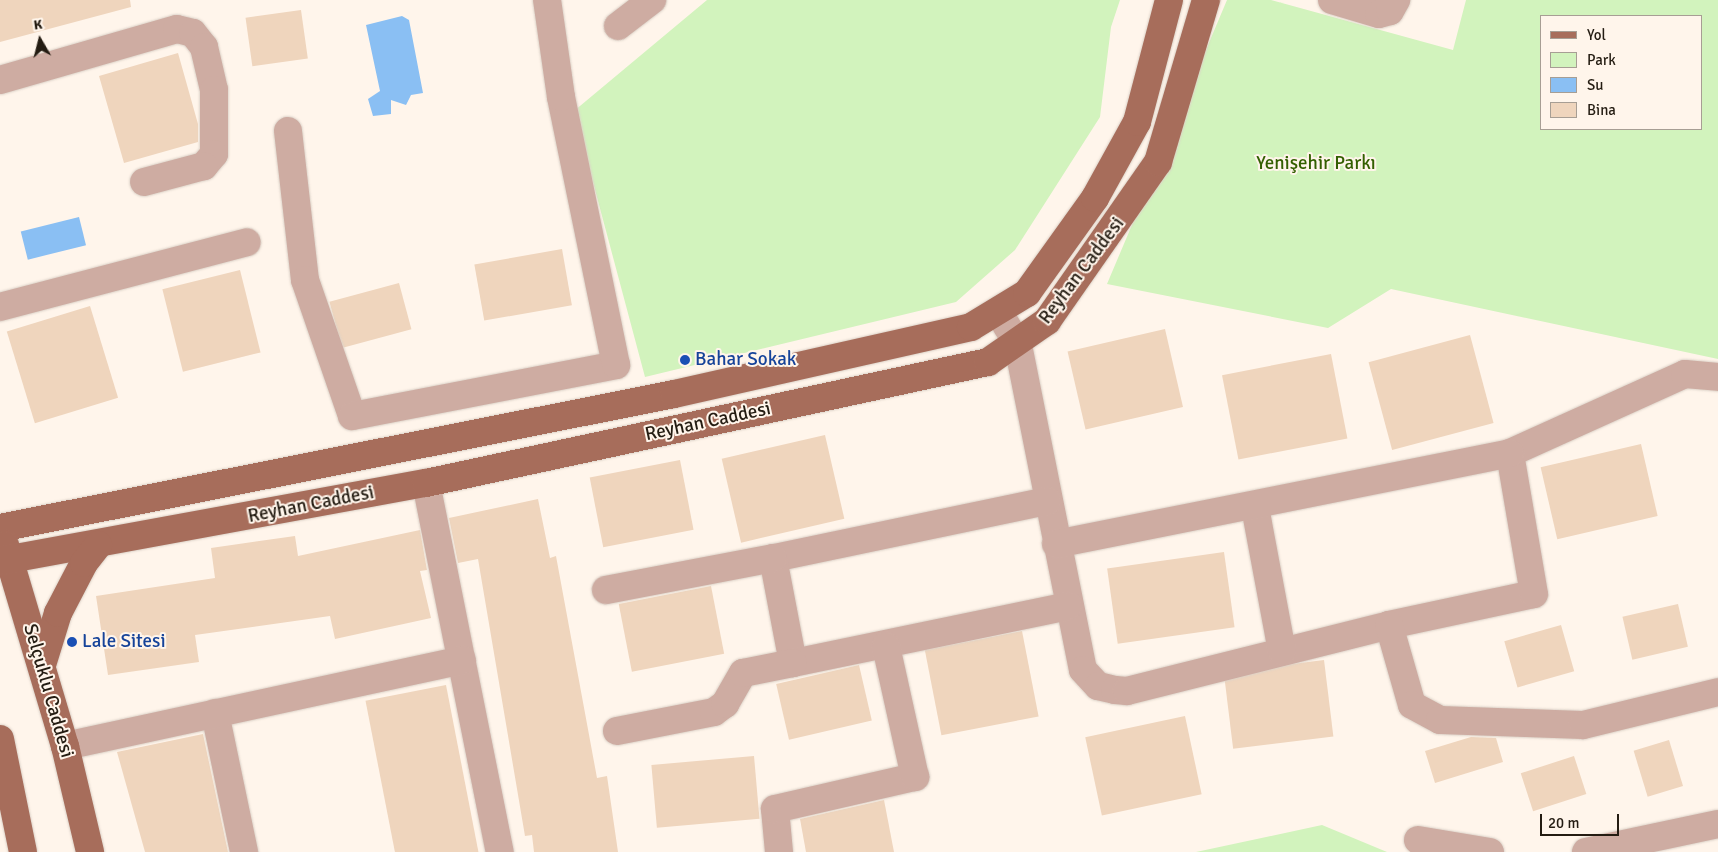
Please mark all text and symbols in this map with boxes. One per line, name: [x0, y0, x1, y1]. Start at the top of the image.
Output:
north arrow: [15, 15, 65, 65]
legend: [1540, 15, 1703, 130]
text: K: [32, 16, 43, 34]
text: Yol: [1587, 26, 1606, 44]
text: Park: [1587, 51, 1616, 69]
text: Su: [1587, 76, 1604, 94]
text: Bina: [1587, 101, 1616, 119]
park label: Yenişehir Parkı: [1256, 153, 1376, 175]
street label: Reyhan Caddesi: [1034, 213, 1130, 329]
place label: Bahar Sokak: [695, 349, 796, 371]
marker: Bahar Sokak: [679, 354, 691, 366]
street label: Reyhan Caddesi: [643, 398, 773, 446]
street label: Reyhan Caddesi: [246, 482, 376, 528]
street label: Selçuklu Caddesi: [18, 622, 78, 760]
place label: Lale Sitesi: [82, 631, 166, 653]
marker: Lale Sitesi: [66, 636, 78, 648]
scale bar: [1543, 804, 1622, 836]
text: 20 m: [1548, 814, 1579, 832]

